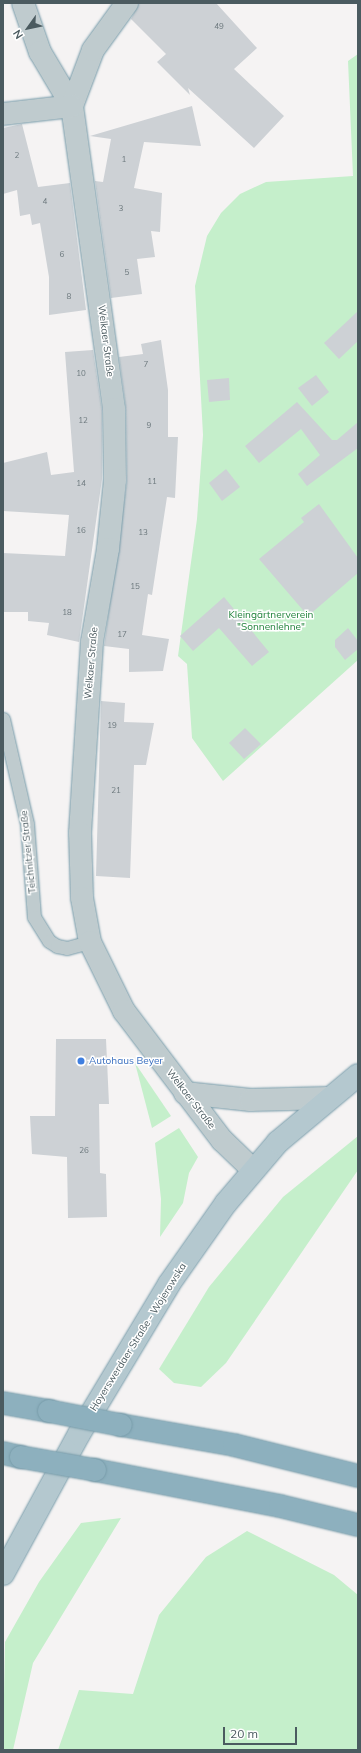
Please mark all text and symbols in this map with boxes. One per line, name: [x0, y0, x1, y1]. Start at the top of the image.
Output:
north arrow: [8, 8, 48, 48]
house number: 49: [214, 22, 224, 32]
text: N: [10, 27, 26, 42]
house number: 2: [15, 151, 19, 161]
house number: 1: [122, 155, 126, 165]
house number: 4: [43, 197, 47, 207]
house number: 3: [119, 204, 123, 214]
house number: 6: [60, 250, 64, 260]
house number: 5: [125, 268, 129, 278]
house number: 8: [67, 292, 71, 302]
street label: Welkaer Straße: [96, 304, 116, 378]
house number: 7: [144, 360, 148, 370]
house number: 10: [76, 369, 86, 379]
house number: 12: [78, 416, 88, 426]
house number: 9: [147, 421, 151, 431]
house number: 11: [147, 477, 157, 487]
house number: 14: [76, 479, 86, 489]
house number: 16: [76, 526, 86, 536]
house number: 13: [138, 528, 148, 538]
house number: 15: [130, 582, 140, 592]
house number: 18: [62, 608, 72, 618]
park label: Kleingärtnerverein "Sonnenlehne": [229, 608, 313, 632]
street label: Welkaer Straße: [82, 627, 100, 699]
house number: 17: [117, 630, 127, 640]
house number: 19: [107, 721, 117, 731]
house number: 21: [111, 786, 121, 796]
street label: Teichnitzer Straße: [18, 810, 38, 894]
place label: Autohaus Beyer: [89, 1055, 163, 1067]
marker: Autohaus Beyer: [76, 1056, 86, 1066]
street label: Welkaer Straße: [164, 1067, 218, 1131]
house number: 26: [79, 1146, 89, 1156]
street label: Hoyerswerdaer Straße - Wojerowska: [87, 1261, 189, 1413]
scale bar: [225, 1719, 299, 1745]
text: 20 m: [230, 1726, 258, 1741]

